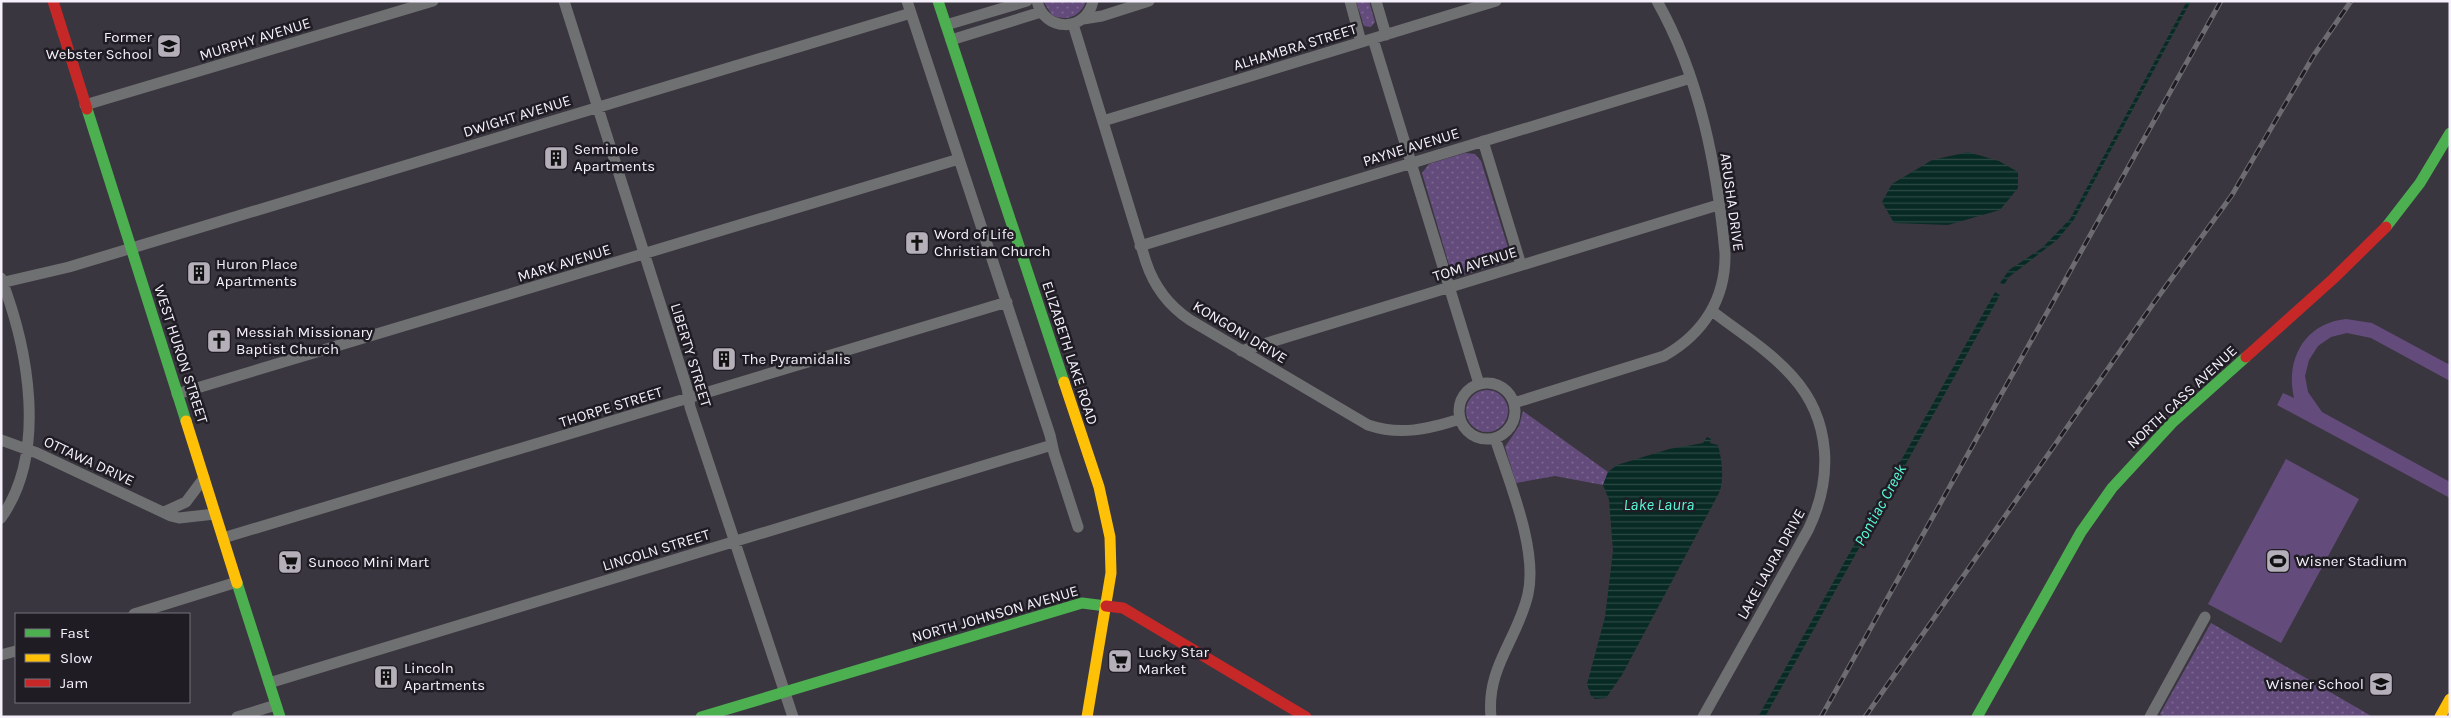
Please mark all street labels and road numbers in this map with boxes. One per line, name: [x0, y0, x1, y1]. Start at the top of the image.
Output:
street label: MURPHY AVENUE: [197, 14, 313, 64]
street label: ALHAMBRA STREET: [1231, 20, 1359, 74]
street label: DWIGHT AVENUE: [461, 91, 573, 141]
street label: PAYNE AVENUE: [1361, 124, 1461, 170]
street label: ARUSHA DRIVE: [1716, 152, 1748, 252]
street label: MARK AVENUE: [515, 240, 613, 286]
street label: TOM AVENUE: [1431, 243, 1519, 285]
street label: ELIZABETH LAKE ROAD: [1038, 279, 1102, 427]
street label: WEST HURON STREET: [150, 282, 212, 426]
street label: KONGONI DRIVE: [1190, 297, 1290, 367]
street label: LIBERTY STREET: [667, 301, 715, 410]
street label: NORTH CASS AVENUE: [2123, 342, 2241, 452]
street label: THORPE STREET: [557, 383, 665, 431]
street label: OTTAWA DRIVE: [41, 432, 137, 490]
street label: LAKE LAURA DRIVE: [1733, 506, 1809, 622]
street label: LINCOLN STREET: [600, 525, 712, 575]
street label: NORTH JOHNSON AVENUE: [910, 582, 1080, 646]

